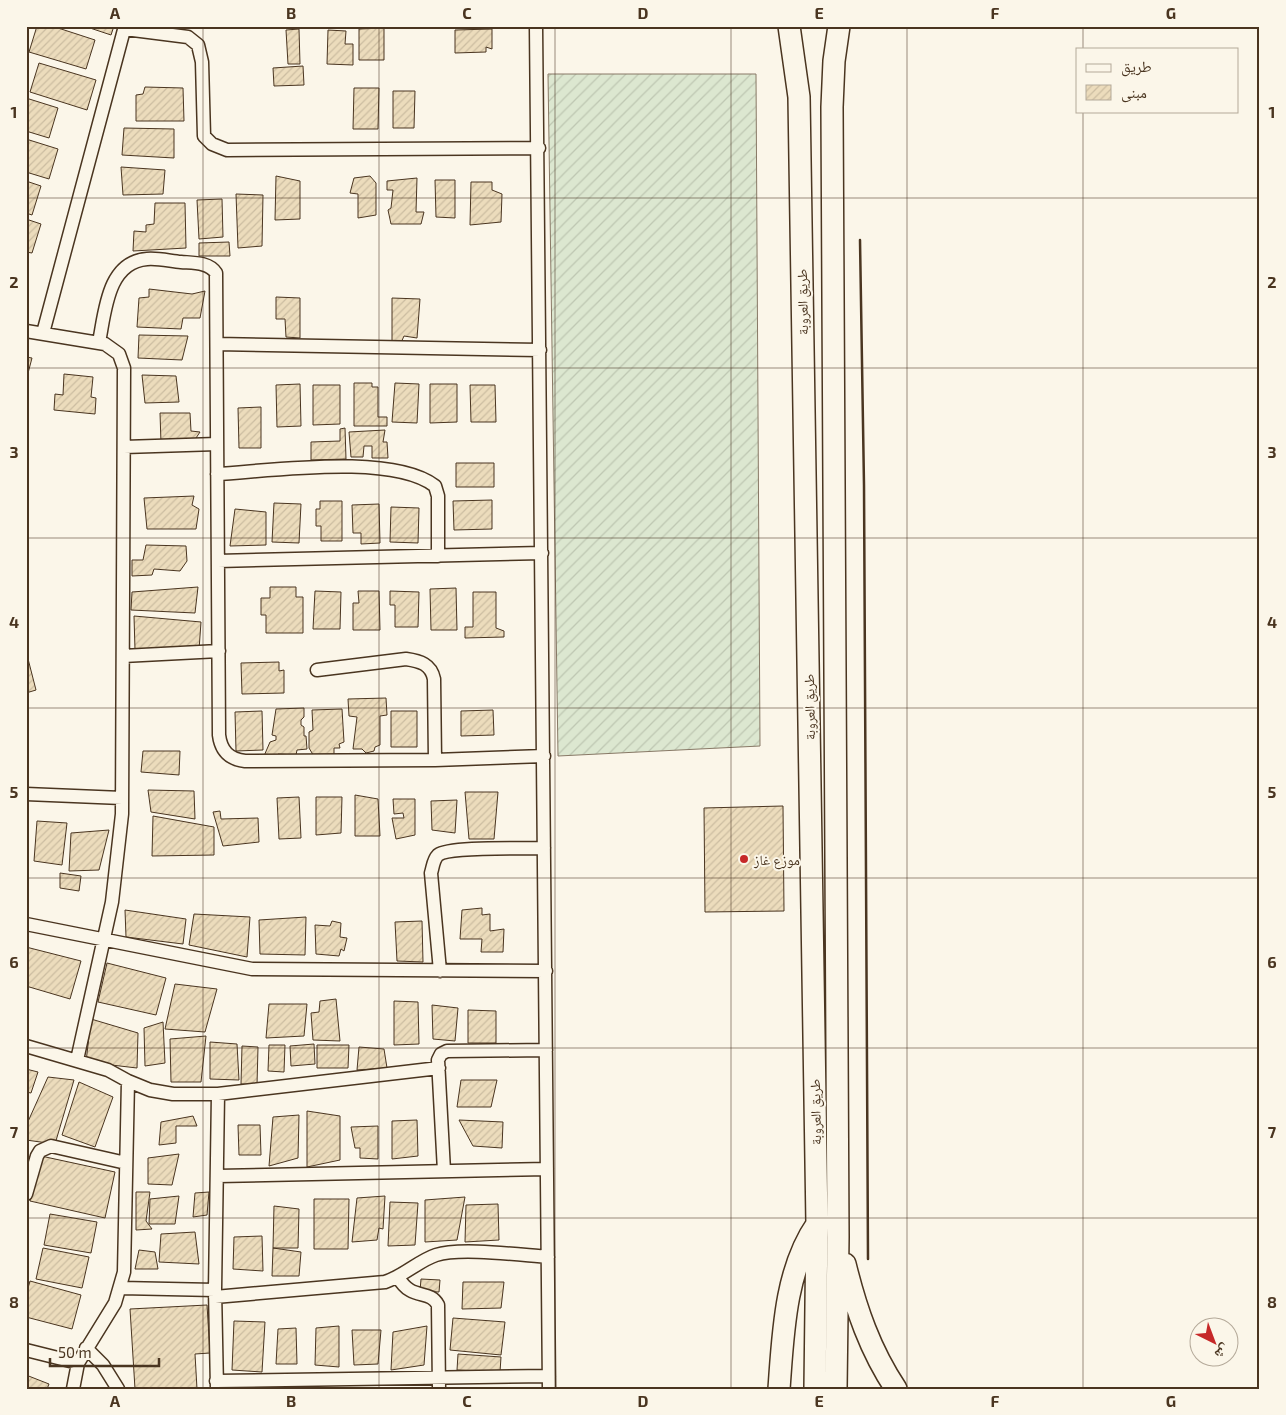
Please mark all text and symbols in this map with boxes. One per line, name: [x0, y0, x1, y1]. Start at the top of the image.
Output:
text: A: [110, 3, 121, 22]
text: B: [286, 3, 296, 22]
text: C: [462, 3, 472, 22]
text: D: [638, 3, 649, 22]
text: E: [814, 3, 824, 22]
text: F: [991, 3, 1000, 22]
text: G: [1166, 3, 1176, 22]
legend: [1076, 48, 1238, 112]
text: طريق: [1121, 57, 1152, 77]
text: مبنى: [1121, 83, 1147, 103]
text: 1: [11, 102, 17, 121]
text: 1: [1269, 102, 1275, 121]
street label: طريق العروبة: [793, 269, 813, 335]
text: 2: [9, 272, 19, 291]
text: 2: [1267, 272, 1277, 291]
text: 3: [9, 442, 19, 461]
text: 3: [1267, 442, 1277, 461]
text: 4: [9, 612, 19, 631]
text: 4: [1267, 612, 1277, 631]
street label: طريق العروبة: [800, 674, 820, 740]
text: 5: [10, 782, 19, 801]
text: 5: [1268, 782, 1277, 801]
place label: موزع غاز: [753, 851, 800, 870]
marker: موزع غاز: [738, 853, 750, 865]
text: 6: [9, 952, 19, 971]
text: 6: [1267, 952, 1277, 971]
street label: طريق العروبة: [806, 1079, 826, 1145]
text: 7: [10, 1122, 19, 1141]
text: 7: [1268, 1122, 1277, 1141]
text: 8: [9, 1292, 19, 1311]
text: 8: [1267, 1292, 1277, 1311]
north arrow: [1188, 1318, 1238, 1368]
scale bar: [50, 1335, 159, 1367]
text: ش: [1211, 1340, 1234, 1363]
text: 50 m: [58, 1343, 92, 1361]
text: A: [110, 1391, 121, 1410]
text: B: [286, 1391, 296, 1410]
text: C: [462, 1391, 472, 1410]
text: D: [638, 1391, 649, 1410]
text: E: [814, 1391, 824, 1410]
text: F: [991, 1391, 1000, 1410]
text: G: [1166, 1391, 1176, 1410]

